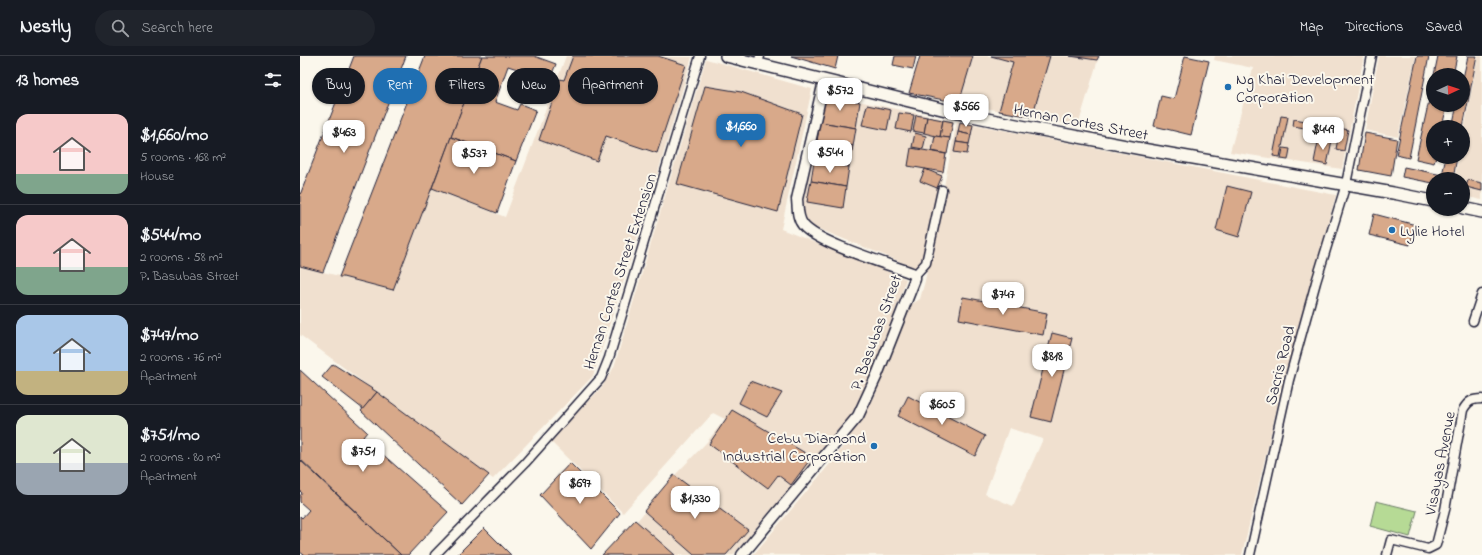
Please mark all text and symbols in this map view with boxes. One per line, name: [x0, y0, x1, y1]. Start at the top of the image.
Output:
search box: [95, 10, 375, 46]
text: Nestly: [20, 14, 71, 41]
icon: search: [109, 17, 131, 39]
text: Search here: [141, 17, 213, 39]
text: Map: [1300, 17, 1323, 38]
text: Directions: [1345, 17, 1403, 38]
text: Saved: [1425, 17, 1462, 38]
text: 13 homes: [16, 68, 79, 93]
chip: Buy: [312, 68, 365, 104]
chip: Rent: [373, 68, 427, 104]
chip: Filters: [435, 68, 499, 104]
chip: New: [507, 68, 560, 104]
chip: Apartment: [568, 68, 658, 104]
place label: Ng Khai Development Corporation: [1236, 68, 1375, 110]
north arrow: [1426, 68, 1470, 112]
map controls: [1426, 68, 1470, 216]
icon: filters: [262, 69, 284, 91]
pin: $572: [816, 78, 864, 112]
text: $572: [826, 81, 854, 100]
marker: Ng Khai Development Corporation: [1223, 82, 1233, 92]
pin: $566: [942, 94, 990, 128]
text: $566: [953, 97, 979, 116]
street label: Hernan Cortes Street: [1011, 98, 1151, 148]
pin: $1,660: [708, 114, 774, 148]
text: $1,660: [725, 117, 757, 136]
pin: $449: [1299, 117, 1347, 151]
pin: $463: [320, 120, 368, 154]
text: $449: [1312, 120, 1334, 139]
button: +: [1426, 120, 1470, 164]
text: $1,660/mo: [140, 123, 208, 148]
text: $463: [332, 123, 356, 142]
icon: home: [48, 130, 96, 178]
pin: $544: [806, 140, 854, 174]
pin: $537: [450, 141, 498, 175]
text: $544: [817, 143, 843, 162]
text: $537: [461, 144, 487, 163]
text: 5 rooms · 168 m²: [140, 148, 226, 167]
text: House: [140, 167, 174, 186]
street label: Hernan Cortes Street Extension: [578, 170, 664, 373]
button: −: [1426, 172, 1470, 216]
place label: Lylie Hotel: [1400, 220, 1465, 244]
text: $544/mo: [140, 223, 201, 248]
marker: Lylie Hotel: [1387, 225, 1397, 235]
icon: home: [48, 231, 96, 279]
text: 2 rooms · 58 m²: [140, 248, 223, 267]
text: P. Basubas Street: [140, 267, 239, 286]
street label: P. Basubas Street: [845, 271, 909, 394]
pin: $747: [979, 282, 1027, 316]
text: $747: [991, 285, 1015, 304]
text: $747/mo: [140, 323, 199, 348]
street label: Sacris Road: [1260, 323, 1302, 408]
icon: home: [48, 331, 96, 379]
pin: $818: [1028, 344, 1076, 378]
text: $818: [1041, 347, 1063, 366]
text: 2 rooms · 76 m²: [140, 348, 222, 367]
text: Apartment: [140, 367, 197, 386]
pin: $605: [918, 392, 966, 426]
text: $605: [929, 395, 955, 414]
street label: Visayas Avenue: [1419, 408, 1463, 518]
text: $751/mo: [140, 423, 200, 448]
place label: Cebu Diamond Industrial Corporation: [722, 427, 866, 469]
icon: home: [48, 431, 96, 479]
pin: $751: [339, 439, 387, 473]
marker: Cebu Diamond Industrial Corporation: [869, 441, 879, 451]
text: $751: [351, 442, 375, 461]
text: 2 rooms · 80 m²: [140, 448, 221, 467]
text: Apartment: [140, 467, 197, 486]
pin: $697: [556, 471, 604, 505]
text: $697: [569, 474, 591, 493]
pin: $1,330: [662, 486, 728, 520]
text: $1,330: [680, 489, 710, 508]

